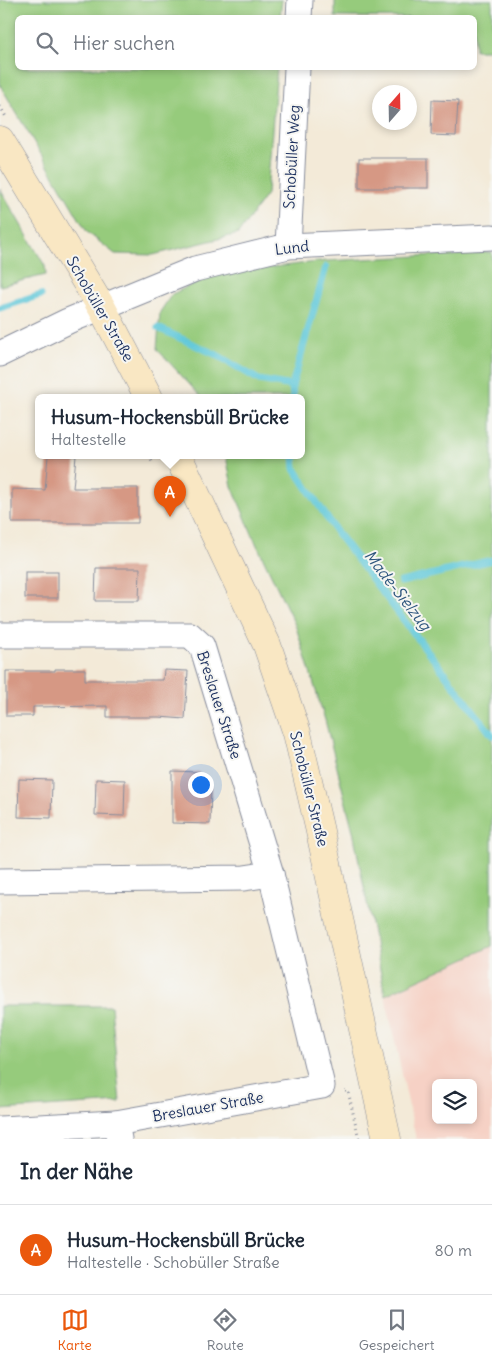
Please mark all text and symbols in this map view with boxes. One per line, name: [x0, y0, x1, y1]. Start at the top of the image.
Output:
search box: [15, 15, 477, 70]
icon: search: [33, 29, 61, 57]
text: Hier suchen: [73, 31, 175, 55]
north arrow: [372, 85, 417, 130]
street label: Schobüller Weg: [279, 104, 304, 209]
street label: Lund: [274, 236, 310, 259]
street label: Schobüller Straße: [63, 253, 138, 365]
popup: [35, 394, 305, 459]
text: Husum-Hockensbüll Brücke: [51, 405, 289, 429]
text: Haltestelle: [51, 429, 126, 449]
pin: A: [154, 476, 186, 517]
water label: Made-Sielzug: [360, 546, 436, 635]
street label: Breslauer Straße: [193, 648, 246, 761]
street label: Schobüller Straße: [286, 729, 333, 849]
your location: [188, 772, 214, 798]
map controls: [432, 1079, 477, 1124]
button: layers: [432, 1079, 477, 1124]
street label: Breslauer Straße: [151, 1087, 265, 1126]
text: In der Nähe: [20, 1158, 133, 1185]
text: Husum-Hockensbüll Brücke: [67, 1228, 305, 1252]
text: A: [31, 1240, 41, 1260]
text: 80 m: [434, 1240, 472, 1260]
text: Haltestelle · Schobüller Straße: [67, 1252, 280, 1272]
tab: Karte: [57, 1306, 92, 1354]
tab: Route: [207, 1306, 244, 1354]
tab: Gespeichert: [359, 1306, 435, 1354]

